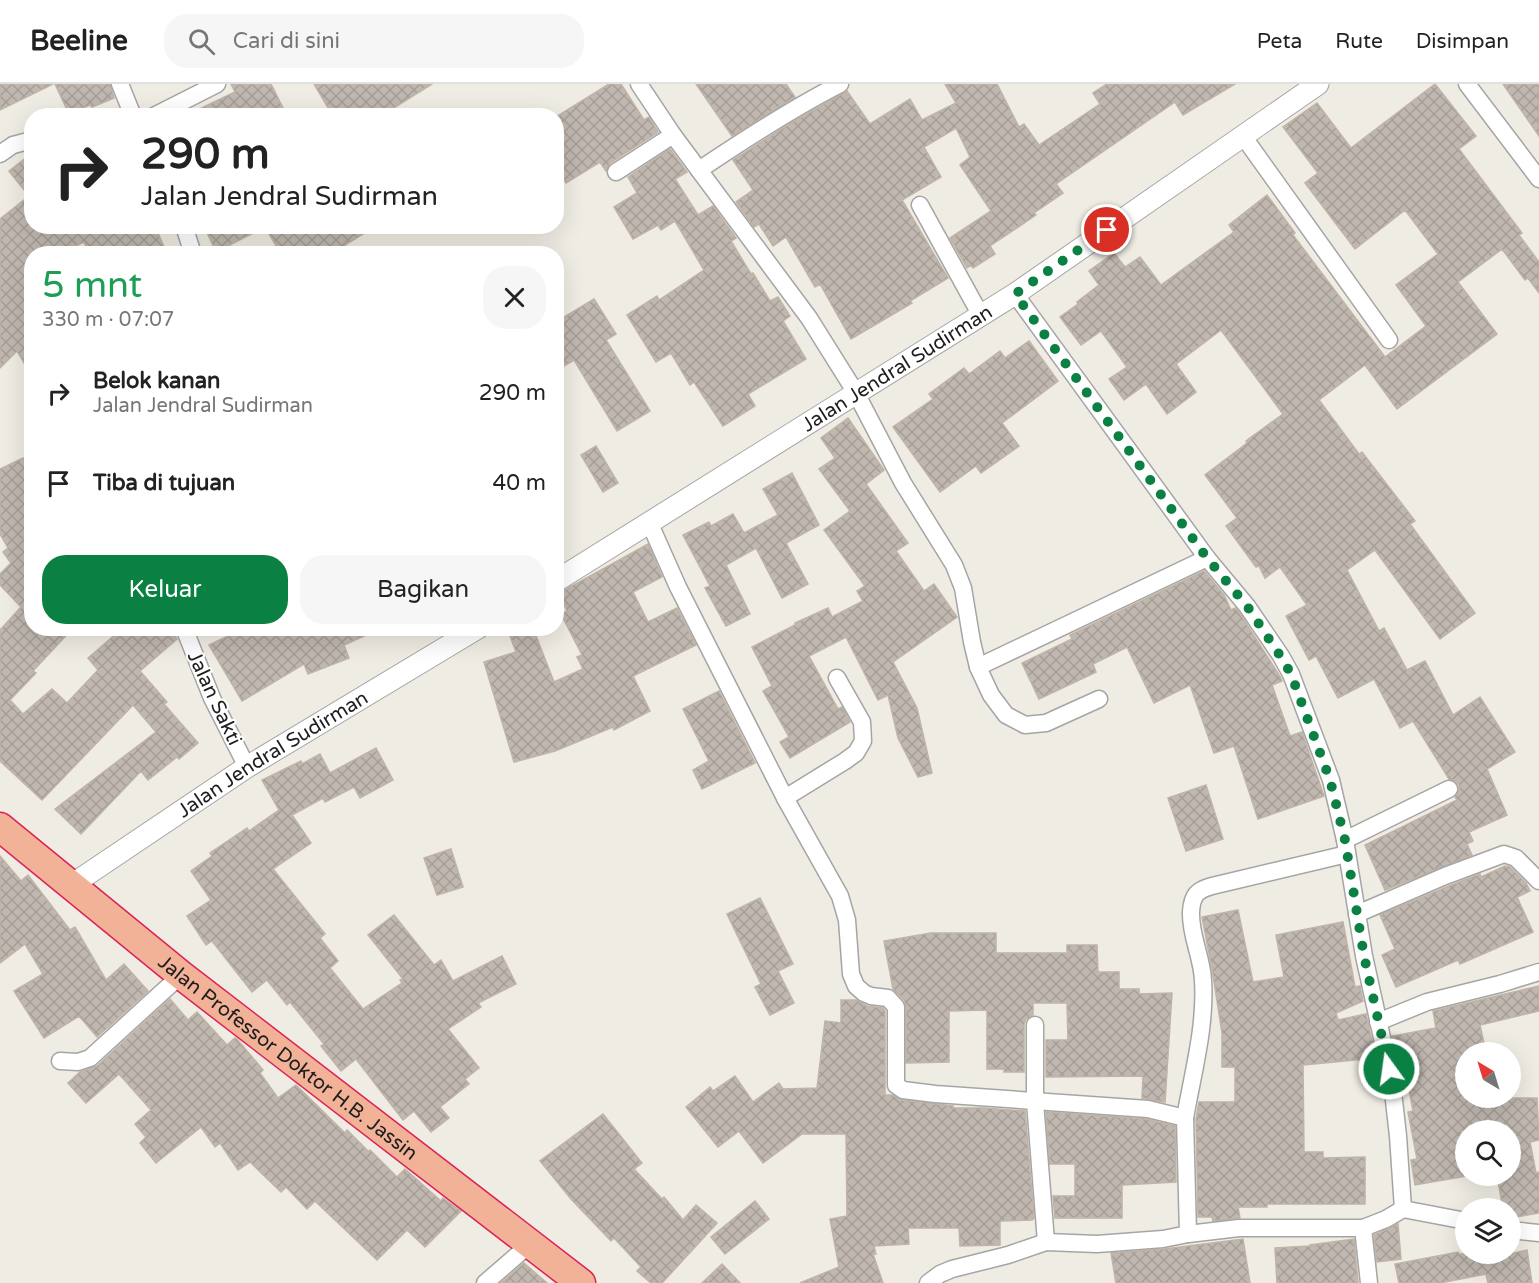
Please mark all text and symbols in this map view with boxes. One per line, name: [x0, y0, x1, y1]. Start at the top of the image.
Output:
search box: [164, 14, 584, 68]
text: Beeline: [30, 24, 128, 58]
icon: search: [185, 25, 218, 58]
text: Cari di sini: [233, 28, 340, 54]
text: Peta: [1257, 29, 1302, 54]
text: Rute: [1335, 29, 1383, 54]
text: Disimpan: [1416, 29, 1509, 54]
text: 290 m: [141, 129, 270, 180]
icon: right: [42, 132, 120, 210]
text: Jalan Jendral Sudirman: [141, 180, 438, 213]
pin: [1081, 204, 1132, 255]
icon: arrive: [1090, 213, 1123, 246]
text: 5 mnt: [42, 264, 142, 307]
button: close: [483, 266, 546, 329]
street label: Jalan Jendral Sudirman: [798, 300, 997, 437]
text: 330 m · 07:07: [42, 308, 174, 332]
text: Belok kanan: [93, 368, 220, 394]
icon: right: [42, 377, 75, 410]
text: 290 m: [479, 380, 546, 406]
text: Jalan Jendral Sudirman: [93, 394, 313, 418]
icon: arrive: [42, 467, 75, 500]
text: Tiba di tujuan: [93, 470, 235, 496]
text: 40 m: [492, 470, 546, 496]
button: Keluar: [42, 555, 288, 624]
button: Bagikan: [300, 555, 546, 624]
street label: Jalan Sakti: [182, 647, 246, 749]
street label: Jalan Jendral Sudirman: [173, 686, 373, 823]
street label: Jalan Professor Doktor H.B. Jassin: [153, 950, 422, 1166]
position arrow: [1357, 1037, 1421, 1101]
north arrow: [1455, 1042, 1521, 1108]
map controls: [1455, 1042, 1521, 1264]
button: search: [1455, 1120, 1521, 1186]
button: layers: [1455, 1198, 1521, 1264]

